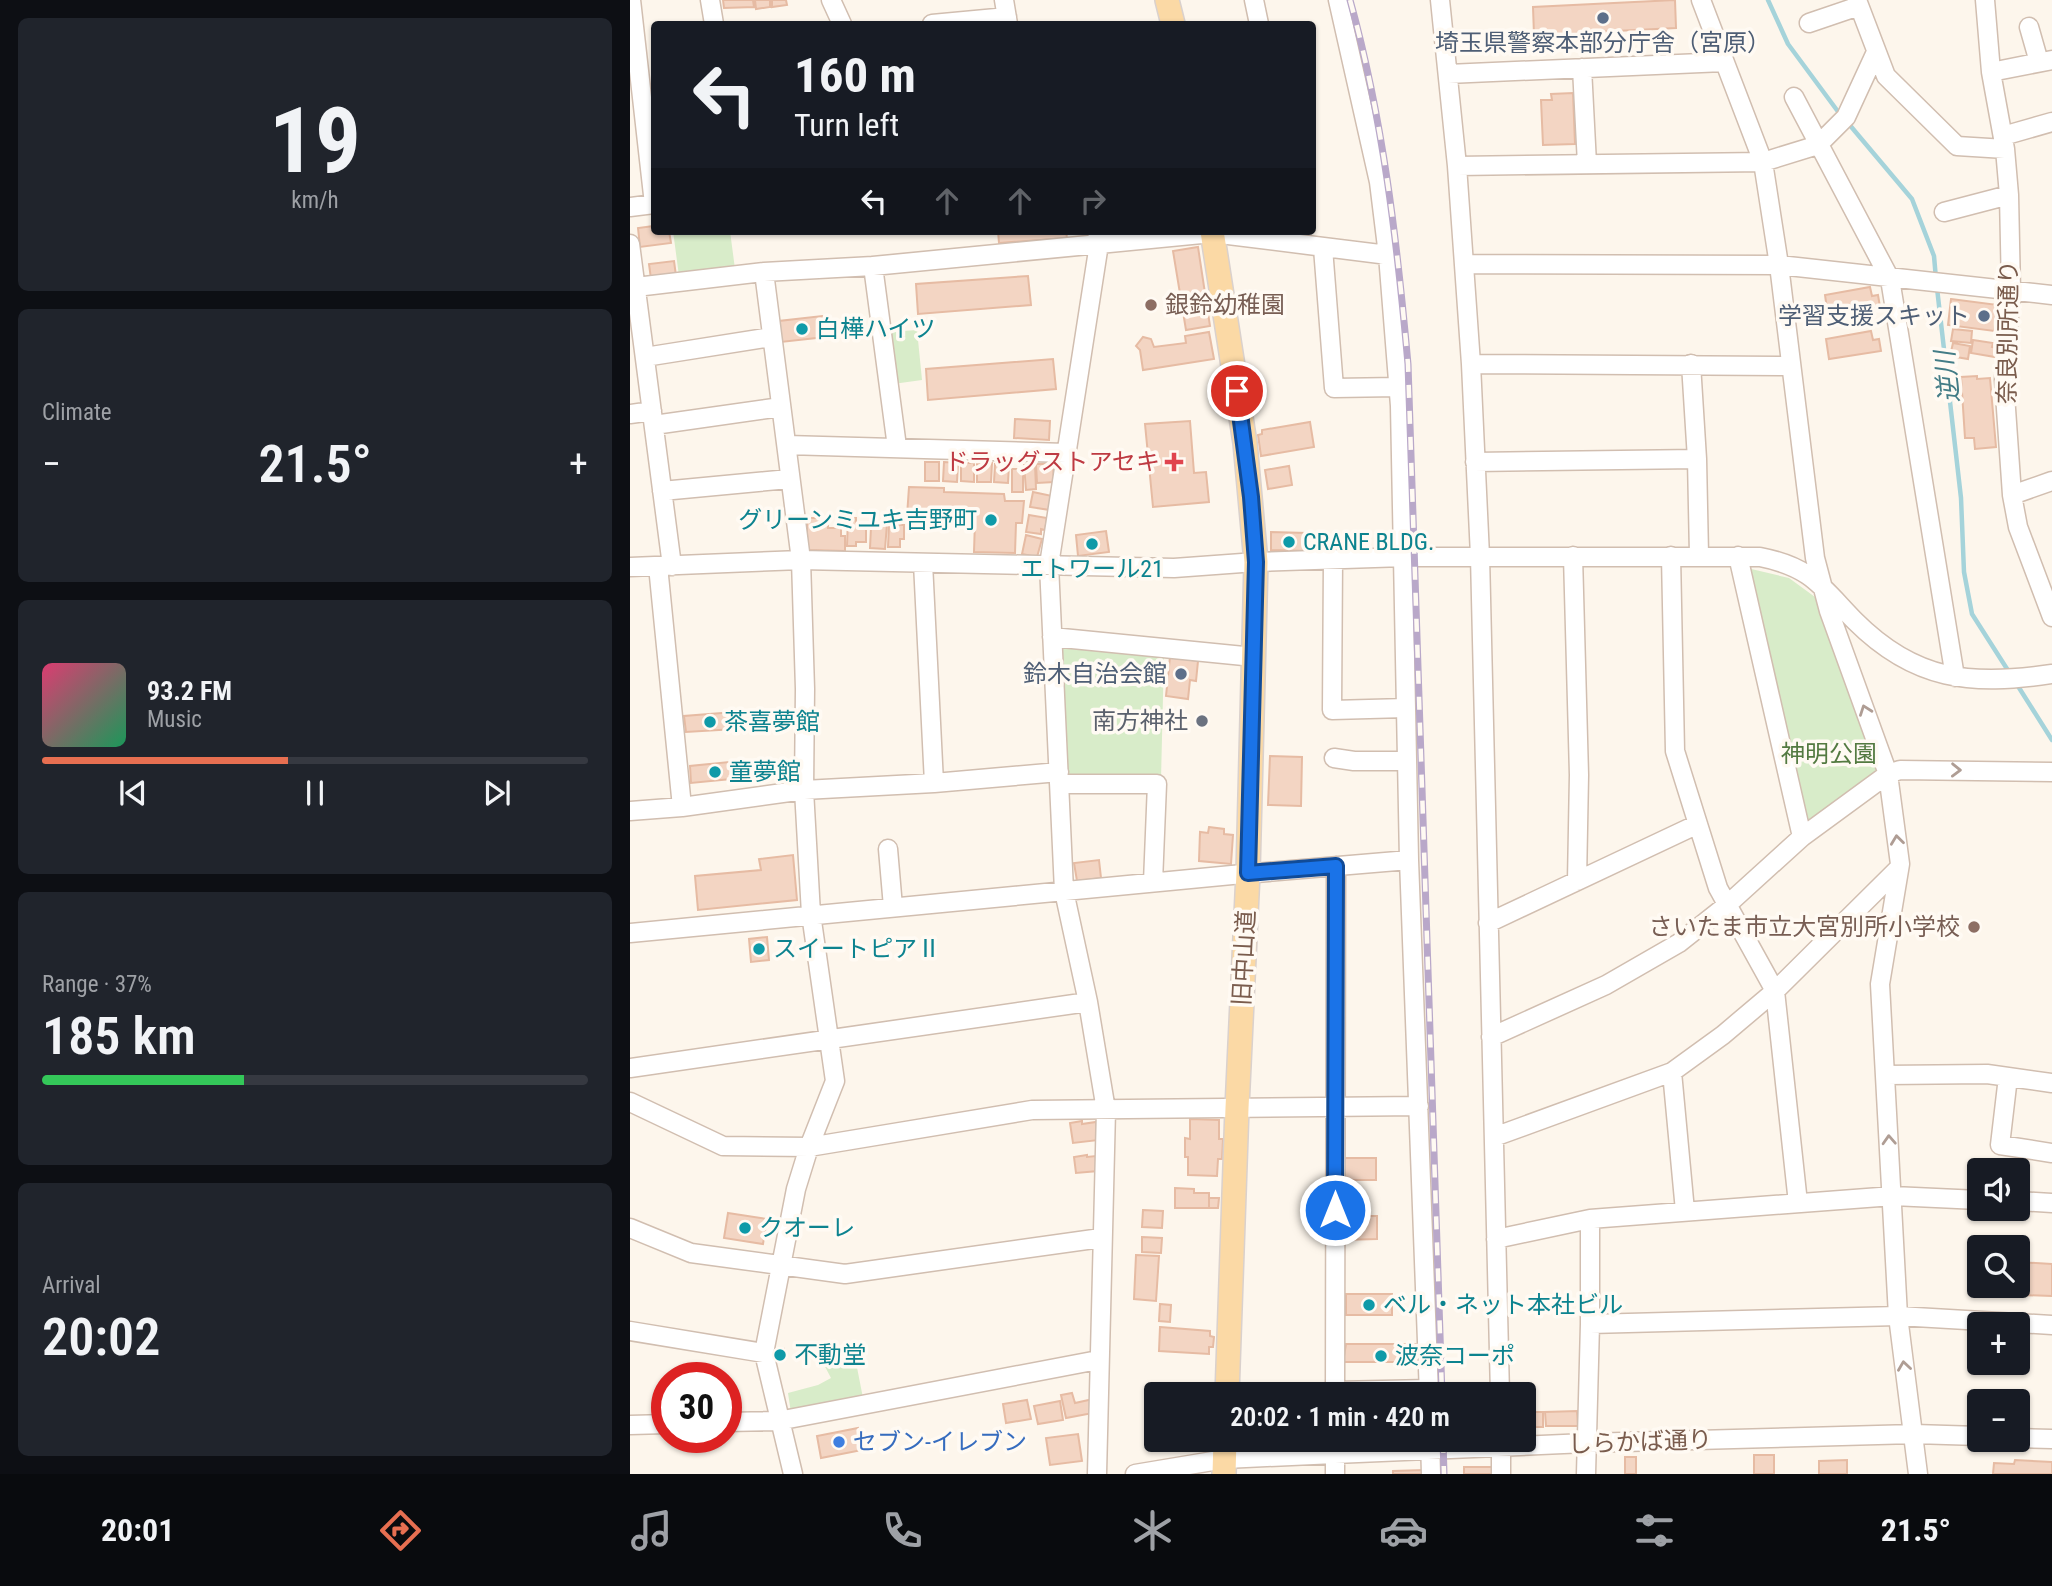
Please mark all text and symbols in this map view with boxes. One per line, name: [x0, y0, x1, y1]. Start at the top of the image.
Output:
marker: 埼玉県警察本部分庁舎（宮原）: [1595, 10, 1611, 26]
place label: 埼玉県警察本部分庁舎（宮原）: [1435, 29, 1771, 57]
text: 160 m: [794, 47, 916, 104]
icon: left: [679, 49, 770, 140]
text: 19: [269, 88, 361, 194]
text: Turn left: [794, 106, 899, 144]
icon: left: [855, 182, 893, 220]
icon: ahead: [928, 182, 966, 220]
icon: ahead: [1001, 182, 1039, 220]
icon: right: [1074, 182, 1112, 220]
text: km/h: [291, 187, 339, 214]
street label: 奈良別所通り: [1993, 260, 2023, 404]
place label: 銀鈴幼稚園: [1165, 291, 1285, 319]
marker: 銀鈴幼稚園: [1143, 297, 1159, 313]
place label: 学習支援スキット: [1778, 302, 1970, 330]
marker: 学習支援スキット: [1976, 308, 1992, 324]
place label: 白樺ハイツ: [816, 315, 936, 343]
marker: 白樺ハイツ: [794, 321, 810, 337]
water label: 逆川: [1929, 347, 1965, 404]
pin: [1207, 361, 1267, 421]
icon: arrive: [1218, 372, 1256, 410]
text: Climate: [42, 399, 112, 426]
text: 21.5°: [258, 434, 372, 495]
text: −: [42, 442, 61, 486]
text: +: [569, 442, 588, 486]
place label: ドラッグストアセキ: [944, 448, 1160, 476]
marker: ドラッグストアセキ: [1166, 454, 1182, 470]
place label: グリーンミユキ吉野町: [738, 506, 977, 534]
marker: グリーンミユキ吉野町: [983, 512, 999, 528]
place label: CRANE BLDG.: [1303, 528, 1434, 556]
marker: CRANE BLDG.: [1281, 534, 1297, 550]
marker: エトワール21: [1084, 536, 1100, 552]
place label: エトワール21: [1020, 555, 1164, 583]
place label: 鈴木自治会館: [1023, 660, 1167, 688]
marker: 鈴木自治会館: [1173, 666, 1189, 682]
text: 93.2 FM: [147, 676, 232, 706]
one-way arrow: [1859, 705, 1873, 717]
text: Music: [147, 706, 202, 733]
place label: 南方神社: [1092, 707, 1188, 735]
place label: 茶喜夢館: [724, 708, 820, 736]
marker: 南方神社: [1194, 713, 1210, 729]
marker: 茶喜夢館: [702, 714, 718, 730]
park label: 神明公園: [1781, 740, 1877, 768]
place label: 童夢館: [729, 758, 801, 786]
one-way arrow: [1950, 763, 1961, 778]
marker: 童夢館: [707, 764, 723, 780]
icon: previous: [114, 774, 152, 812]
icon: pause: [296, 774, 334, 812]
icon: next: [478, 774, 516, 812]
one-way arrow: [1889, 835, 1904, 846]
street label: 旧中山道: [1228, 909, 1260, 1007]
place label: さいたま市立大宮別所小学校: [1649, 913, 1960, 941]
marker: さいたま市立大宮別所小学校: [1966, 919, 1982, 935]
place label: スイートピアⅡ: [773, 935, 941, 963]
marker: スイートピアⅡ: [751, 941, 767, 957]
text: Range · 37%: [42, 971, 152, 998]
text: 185 km: [42, 1006, 196, 1067]
one-way arrow: [1882, 1134, 1897, 1145]
map controls: [1967, 1158, 2030, 1452]
button: sound: [1967, 1158, 2030, 1221]
position arrow: [1298, 1173, 1372, 1247]
place label: クオーレ: [759, 1214, 855, 1242]
marker: クオーレ: [737, 1220, 753, 1236]
button: search: [1967, 1235, 2030, 1298]
text: Arrival: [42, 1272, 101, 1299]
place label: ベル・ネット本社ビル: [1383, 1291, 1623, 1319]
marker: ベル・ネット本社ビル: [1361, 1297, 1377, 1313]
text: 20:02: [42, 1307, 160, 1368]
button: +: [1967, 1312, 2030, 1375]
place label: 不動堂: [794, 1341, 866, 1369]
place label: 波奈コーポ: [1395, 1342, 1515, 1370]
marker: 不動堂: [772, 1347, 788, 1363]
marker: 波奈コーポ: [1373, 1348, 1389, 1364]
one-way arrow: [1897, 1361, 1912, 1372]
speed limit sign: 30: [651, 1362, 742, 1453]
button: −: [1967, 1389, 2030, 1452]
text: 20:02 · 1 min · 420 m: [1230, 1402, 1450, 1432]
street label: しらかば通り: [1568, 1425, 1712, 1459]
place label: セブン-イレブン: [853, 1428, 1027, 1456]
marker: セブン-イレブン: [831, 1434, 847, 1450]
icon: directions: [376, 1506, 425, 1555]
icon: music: [627, 1506, 676, 1555]
icon: phone: [878, 1506, 927, 1555]
icon: climate: [1128, 1506, 1177, 1555]
icon: car: [1379, 1506, 1428, 1555]
icon: filters: [1630, 1506, 1679, 1555]
text: 20:01: [101, 1511, 174, 1549]
text: 21.5°: [1881, 1511, 1951, 1549]

